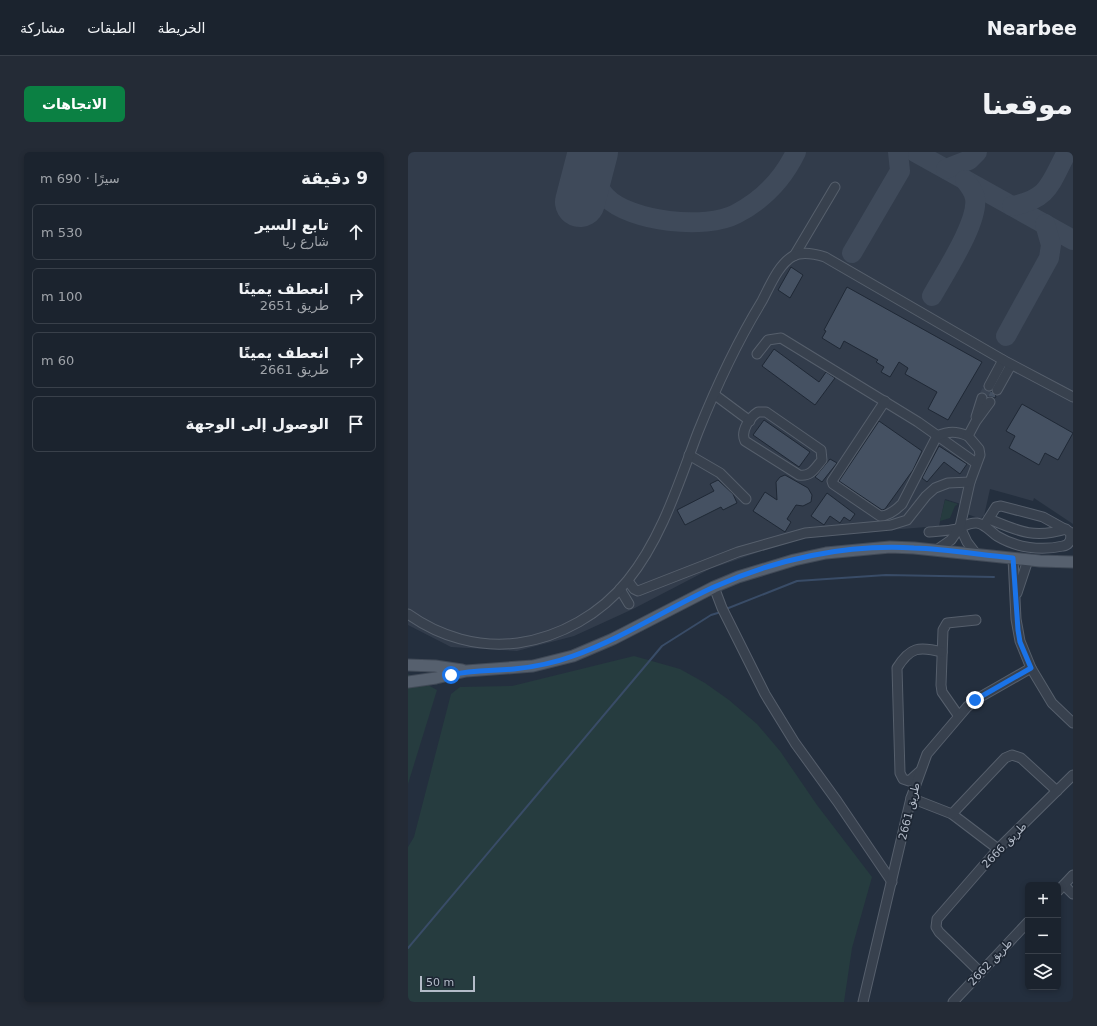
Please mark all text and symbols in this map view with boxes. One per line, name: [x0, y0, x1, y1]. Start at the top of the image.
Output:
text: Nearbee: [987, 17, 1077, 39]
text: مشاركة: [20, 20, 65, 36]
text: الطبقات: [87, 20, 136, 36]
text: الخريطة: [158, 20, 205, 36]
button: الاتجاهات: [24, 86, 125, 122]
text: موقعنا: [982, 88, 1073, 121]
text: 9 دقيقة: [301, 168, 368, 188]
text: سيرًا · 690 m: [40, 171, 120, 186]
text: تابع السير: [255, 216, 329, 234]
icon: ahead: [345, 221, 367, 243]
text: 530 m: [41, 225, 83, 240]
text: شارع ريا: [282, 234, 329, 249]
text: انعطف يمينًا: [238, 280, 329, 298]
icon: right: [345, 285, 367, 307]
text: 100 m: [41, 289, 83, 304]
text: طريق 2651: [260, 298, 329, 313]
text: انعطف يمينًا: [238, 344, 329, 362]
icon: right: [345, 349, 367, 371]
text: 60 m: [41, 353, 74, 368]
text: طريق 2661: [260, 362, 329, 377]
icon: arrive: [345, 413, 367, 435]
text: الوصول إلى الوجهة: [186, 415, 329, 433]
route start: [442, 666, 460, 684]
route end: [966, 691, 984, 709]
street label: طريق 2661: [896, 781, 924, 841]
street label: طريق 2666: [979, 820, 1030, 872]
map controls: [1025, 882, 1061, 990]
button: +: [1025, 882, 1061, 918]
button: −: [1025, 918, 1061, 954]
street label: طريق 2662: [966, 936, 1016, 989]
button: layers: [1025, 954, 1061, 990]
scale bar: [420, 974, 475, 993]
text: 50 m: [426, 976, 454, 989]

